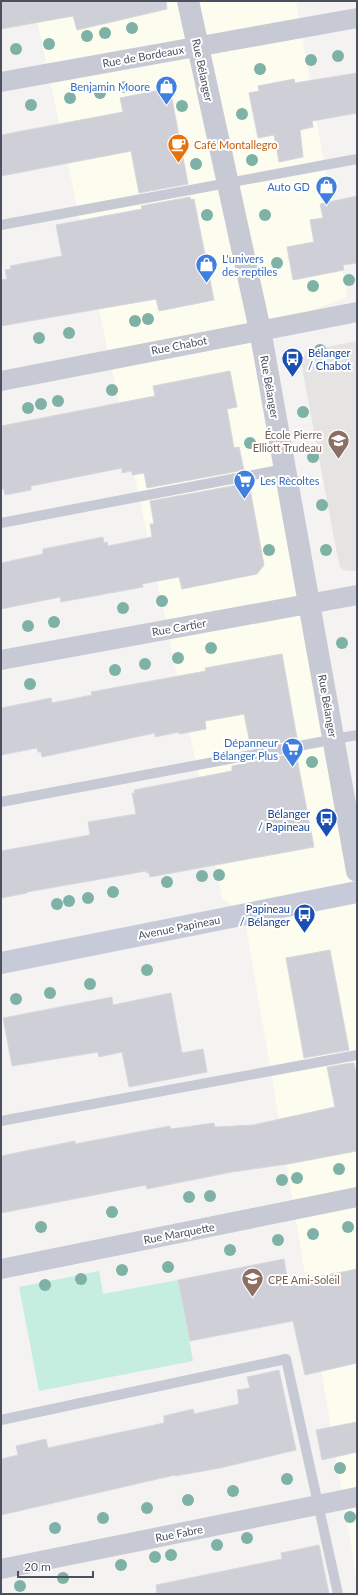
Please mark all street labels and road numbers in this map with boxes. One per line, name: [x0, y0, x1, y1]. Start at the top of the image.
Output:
street label: Rue Bélanger: [190, 37, 216, 103]
street label: Rue de Bordeaux: [101, 42, 185, 70]
street label: Rue Chabot: [150, 333, 208, 357]
street label: Rue Bélanger: [258, 354, 282, 420]
street label: Rue Cartier: [151, 616, 207, 638]
street label: Rue Bélanger: [316, 673, 340, 739]
street label: Avenue Papineau: [137, 913, 221, 941]
street label: Rue Marquette: [142, 1220, 216, 1246]
street label: Rue Fabre: [154, 1522, 204, 1544]

